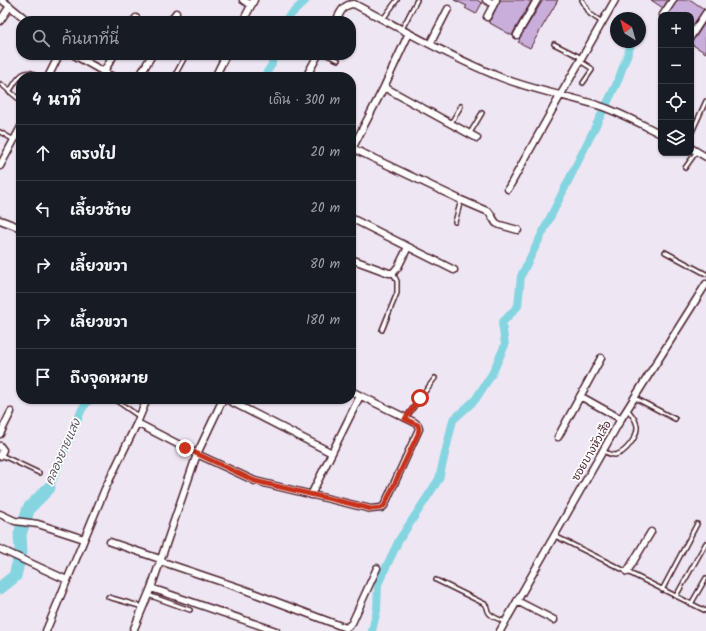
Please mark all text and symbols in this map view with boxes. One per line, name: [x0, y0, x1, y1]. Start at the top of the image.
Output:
north arrow: [610, 12, 646, 48]
map controls: [658, 12, 694, 156]
button: +: [658, 12, 694, 48]
search box: [16, 16, 356, 60]
icon: search: [30, 27, 52, 49]
text: ค้นหาที่นี่: [62, 28, 119, 52]
button: −: [658, 48, 694, 84]
button: locate: [658, 84, 694, 120]
text: 4 นาที: [32, 87, 81, 114]
text: เดิน · 300 m: [269, 90, 340, 111]
button: layers: [658, 120, 694, 156]
icon: ahead: [32, 142, 54, 164]
text: 20 m: [310, 142, 340, 163]
text: ตรงไป: [70, 143, 116, 167]
icon: left: [32, 198, 54, 220]
text: 20 m: [310, 198, 340, 219]
text: เลี้ยวซ้าย: [70, 199, 131, 223]
icon: right: [32, 254, 54, 276]
text: 80 m: [310, 254, 340, 275]
text: เลี้ยวขวา: [70, 255, 128, 279]
icon: right: [32, 310, 54, 332]
text: 180 m: [306, 310, 340, 331]
text: เลี้ยวขวา: [70, 311, 128, 335]
icon: arrive: [32, 366, 54, 388]
text: ถึงจุดหมาย: [70, 367, 148, 391]
route start: [411, 389, 429, 407]
water label: คลองยายแสง: [40, 415, 86, 488]
street label: ซอยบางหัวเสือ: [567, 417, 617, 485]
route end: [176, 439, 194, 457]

